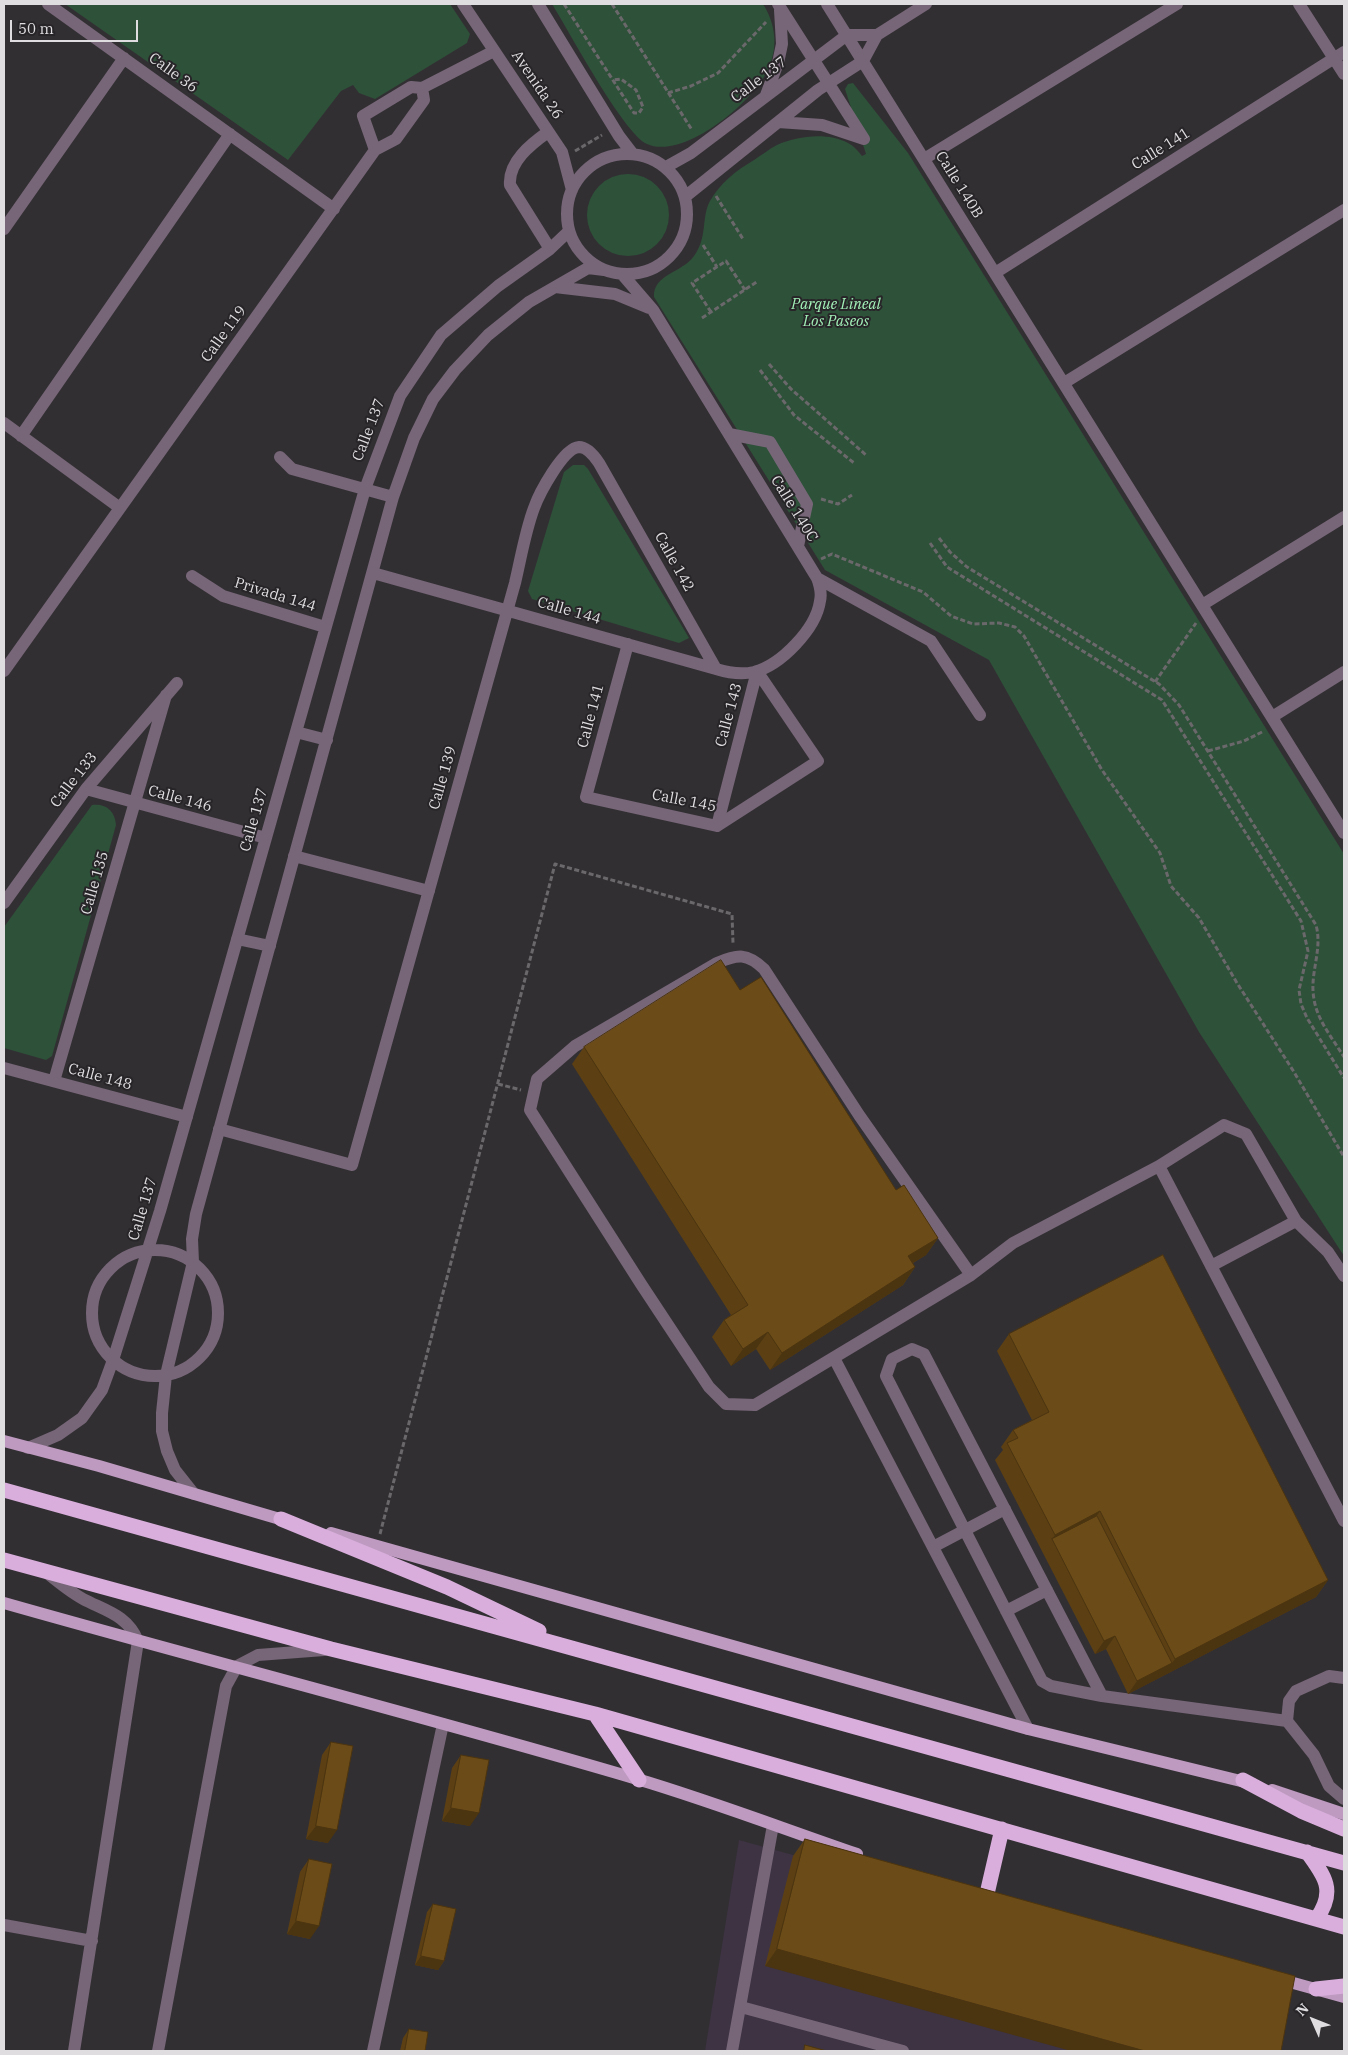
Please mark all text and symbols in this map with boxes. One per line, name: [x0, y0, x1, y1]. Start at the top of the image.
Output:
scale bar: [12, 10, 140, 42]
text: 50 m: [18, 19, 54, 38]
street label: Avenida 26: [507, 47, 567, 123]
street label: Calle 36: [145, 49, 201, 97]
street label: Calle 137: [728, 53, 790, 107]
street label: Calle 141: [1129, 124, 1193, 174]
street label: Calle 140B: [931, 148, 987, 222]
park label: Parque Lineal Los Paseos: [791, 296, 881, 331]
street label: Calle 119: [198, 302, 250, 366]
street label: Calle 137: [349, 396, 389, 464]
street label: Calle 140C: [766, 472, 822, 546]
street label: Calle 142: [650, 529, 698, 595]
street label: Privada 144: [232, 574, 318, 616]
street label: Calle 144: [535, 593, 603, 629]
street label: Calle 143: [712, 681, 746, 749]
street label: Calle 141: [574, 682, 608, 750]
street label: Calle 139: [425, 744, 461, 812]
street label: Calle 133: [47, 749, 101, 811]
street label: Calle 146: [146, 782, 214, 816]
street label: Calle 137: [236, 786, 272, 854]
street label: Calle 145: [650, 786, 718, 816]
street label: Calle 135: [77, 849, 113, 917]
street label: Calle 148: [66, 1060, 134, 1094]
street label: Calle 137: [125, 1175, 161, 1243]
north arrow: [1288, 1995, 1338, 2045]
text: N: [1292, 1999, 1313, 2020]

